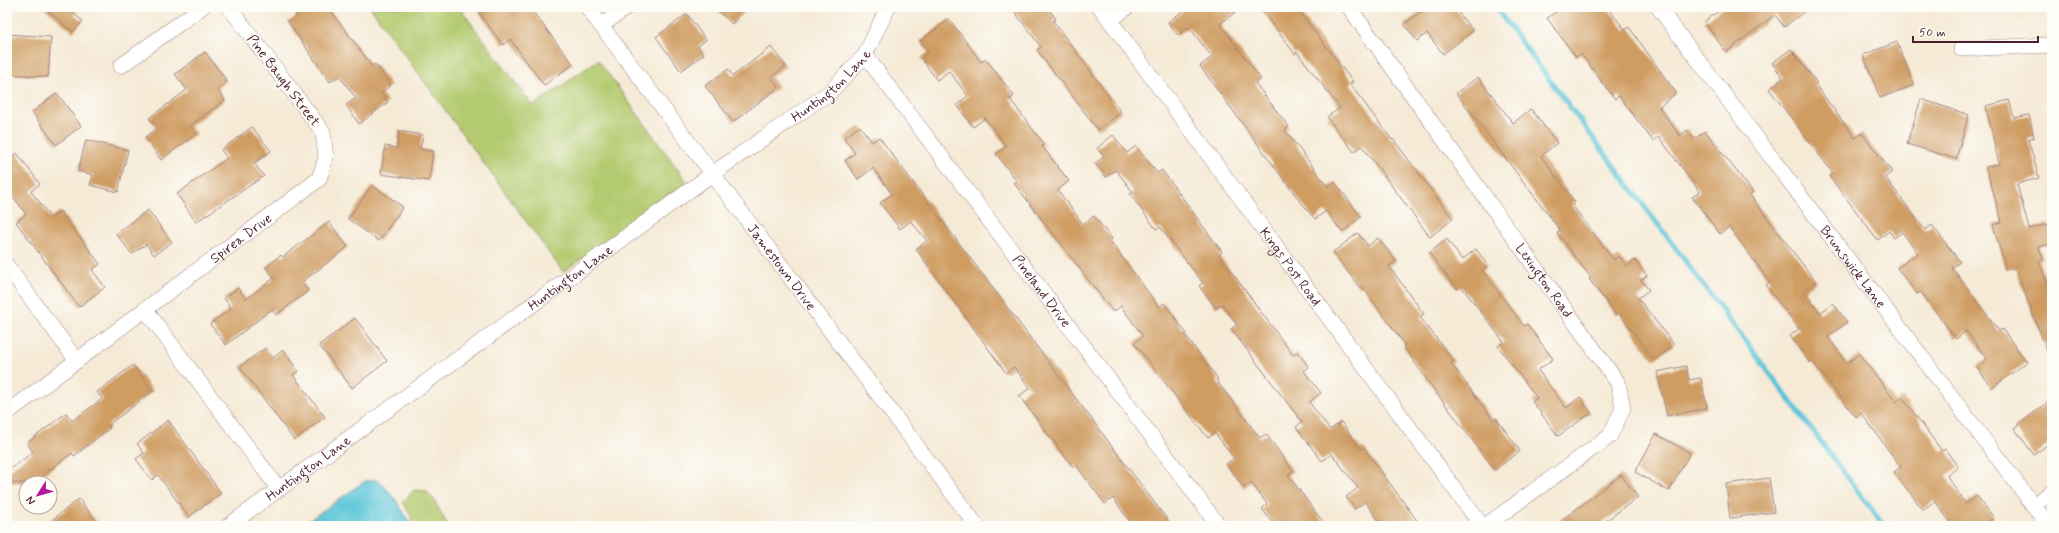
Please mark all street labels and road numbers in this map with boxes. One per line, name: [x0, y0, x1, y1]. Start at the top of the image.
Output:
street label: Pine Baugh Street: [243, 31, 324, 131]
street label: Huntington Lane: [788, 47, 876, 126]
street label: Spirea Drive: [207, 210, 276, 268]
street label: Jamestown Drive: [743, 221, 820, 314]
street label: Brunswick Lane: [1816, 222, 1890, 312]
street label: Kings Post Road: [1255, 224, 1325, 310]
street label: Lexington Road: [1511, 240, 1576, 322]
street label: Huntington Lane: [524, 241, 617, 315]
street label: Pineland Drive: [1008, 252, 1075, 331]
street label: Huntington Lane: [262, 431, 355, 506]

